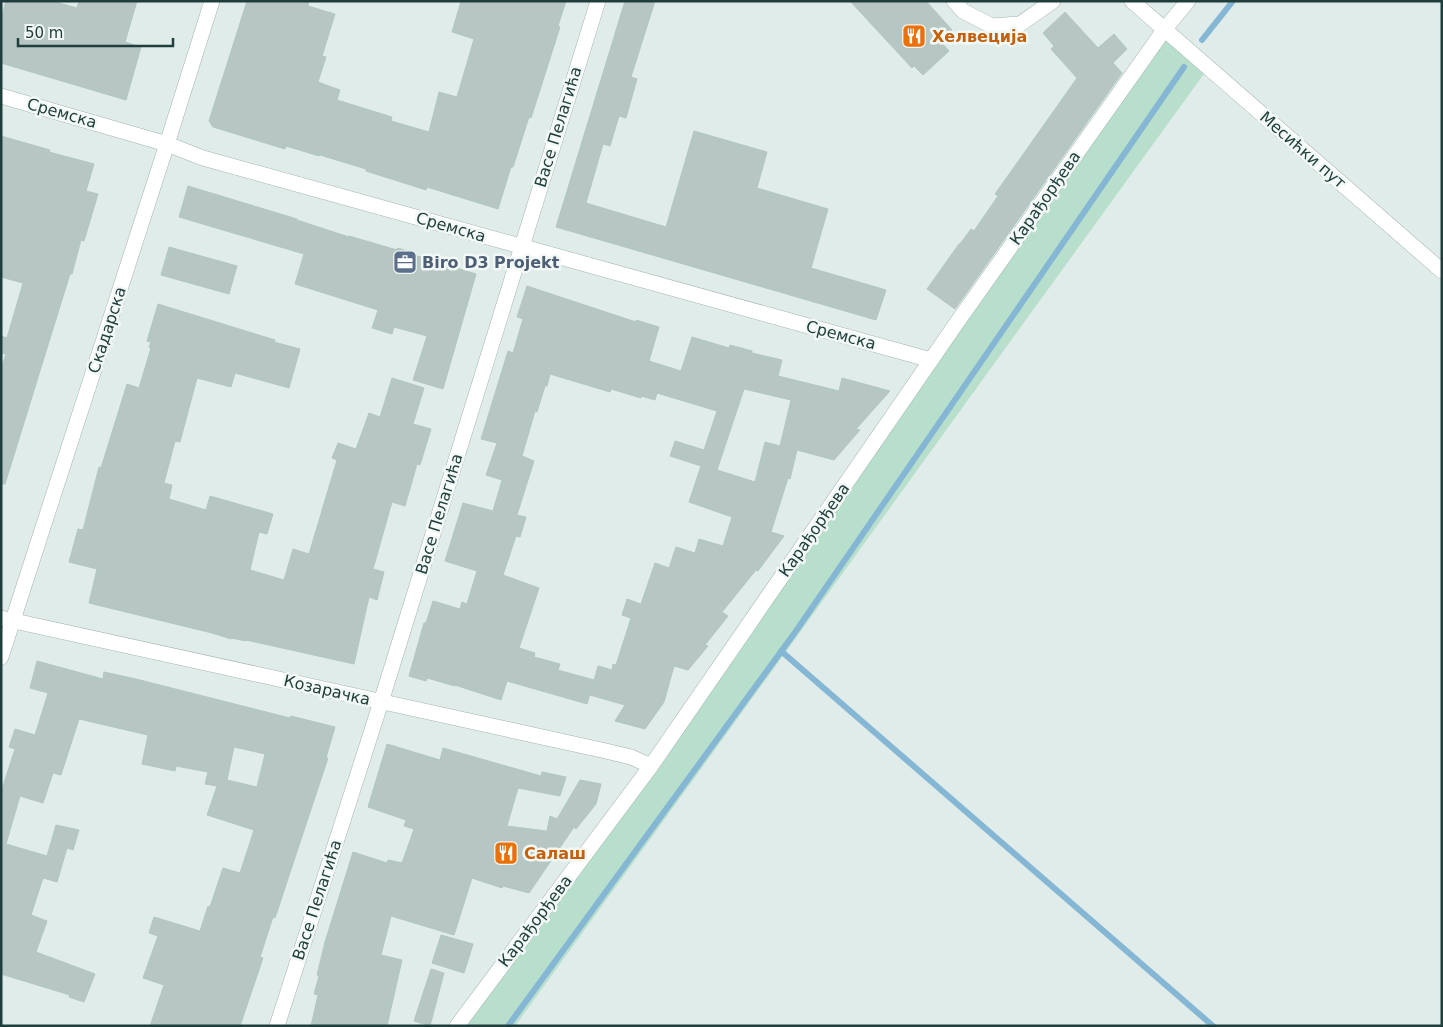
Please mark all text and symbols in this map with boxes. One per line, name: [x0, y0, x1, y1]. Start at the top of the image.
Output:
scale bar: [18, 15, 172, 47]
restaurant icon: Хелвеција: [901, 23, 927, 49]
text: 50 m: [25, 24, 63, 42]
place label: Хелвеција: [932, 27, 1027, 46]
street label: Васе Пелагића: [531, 64, 585, 190]
street label: Сремска: [25, 94, 99, 132]
street label: Месићки пут: [1256, 108, 1350, 192]
street label: Карађорђева: [1006, 147, 1084, 249]
street label: Сремска: [414, 208, 488, 246]
office icon: Biro D3 Projekt: [392, 249, 418, 275]
place label: Biro D3 Projekt: [422, 253, 560, 272]
street label: Скадарска: [84, 284, 130, 376]
street label: Сремска: [804, 317, 878, 353]
street label: Васе Пелагића: [412, 451, 466, 577]
street label: Карађорђева: [775, 479, 853, 581]
street label: Козарачка: [282, 671, 372, 709]
street label: Васе Пелагића: [289, 837, 345, 963]
restaurant icon: Салаш: [493, 840, 519, 866]
place label: Салаш: [524, 844, 586, 863]
street label: Карађорђева: [494, 871, 576, 971]

